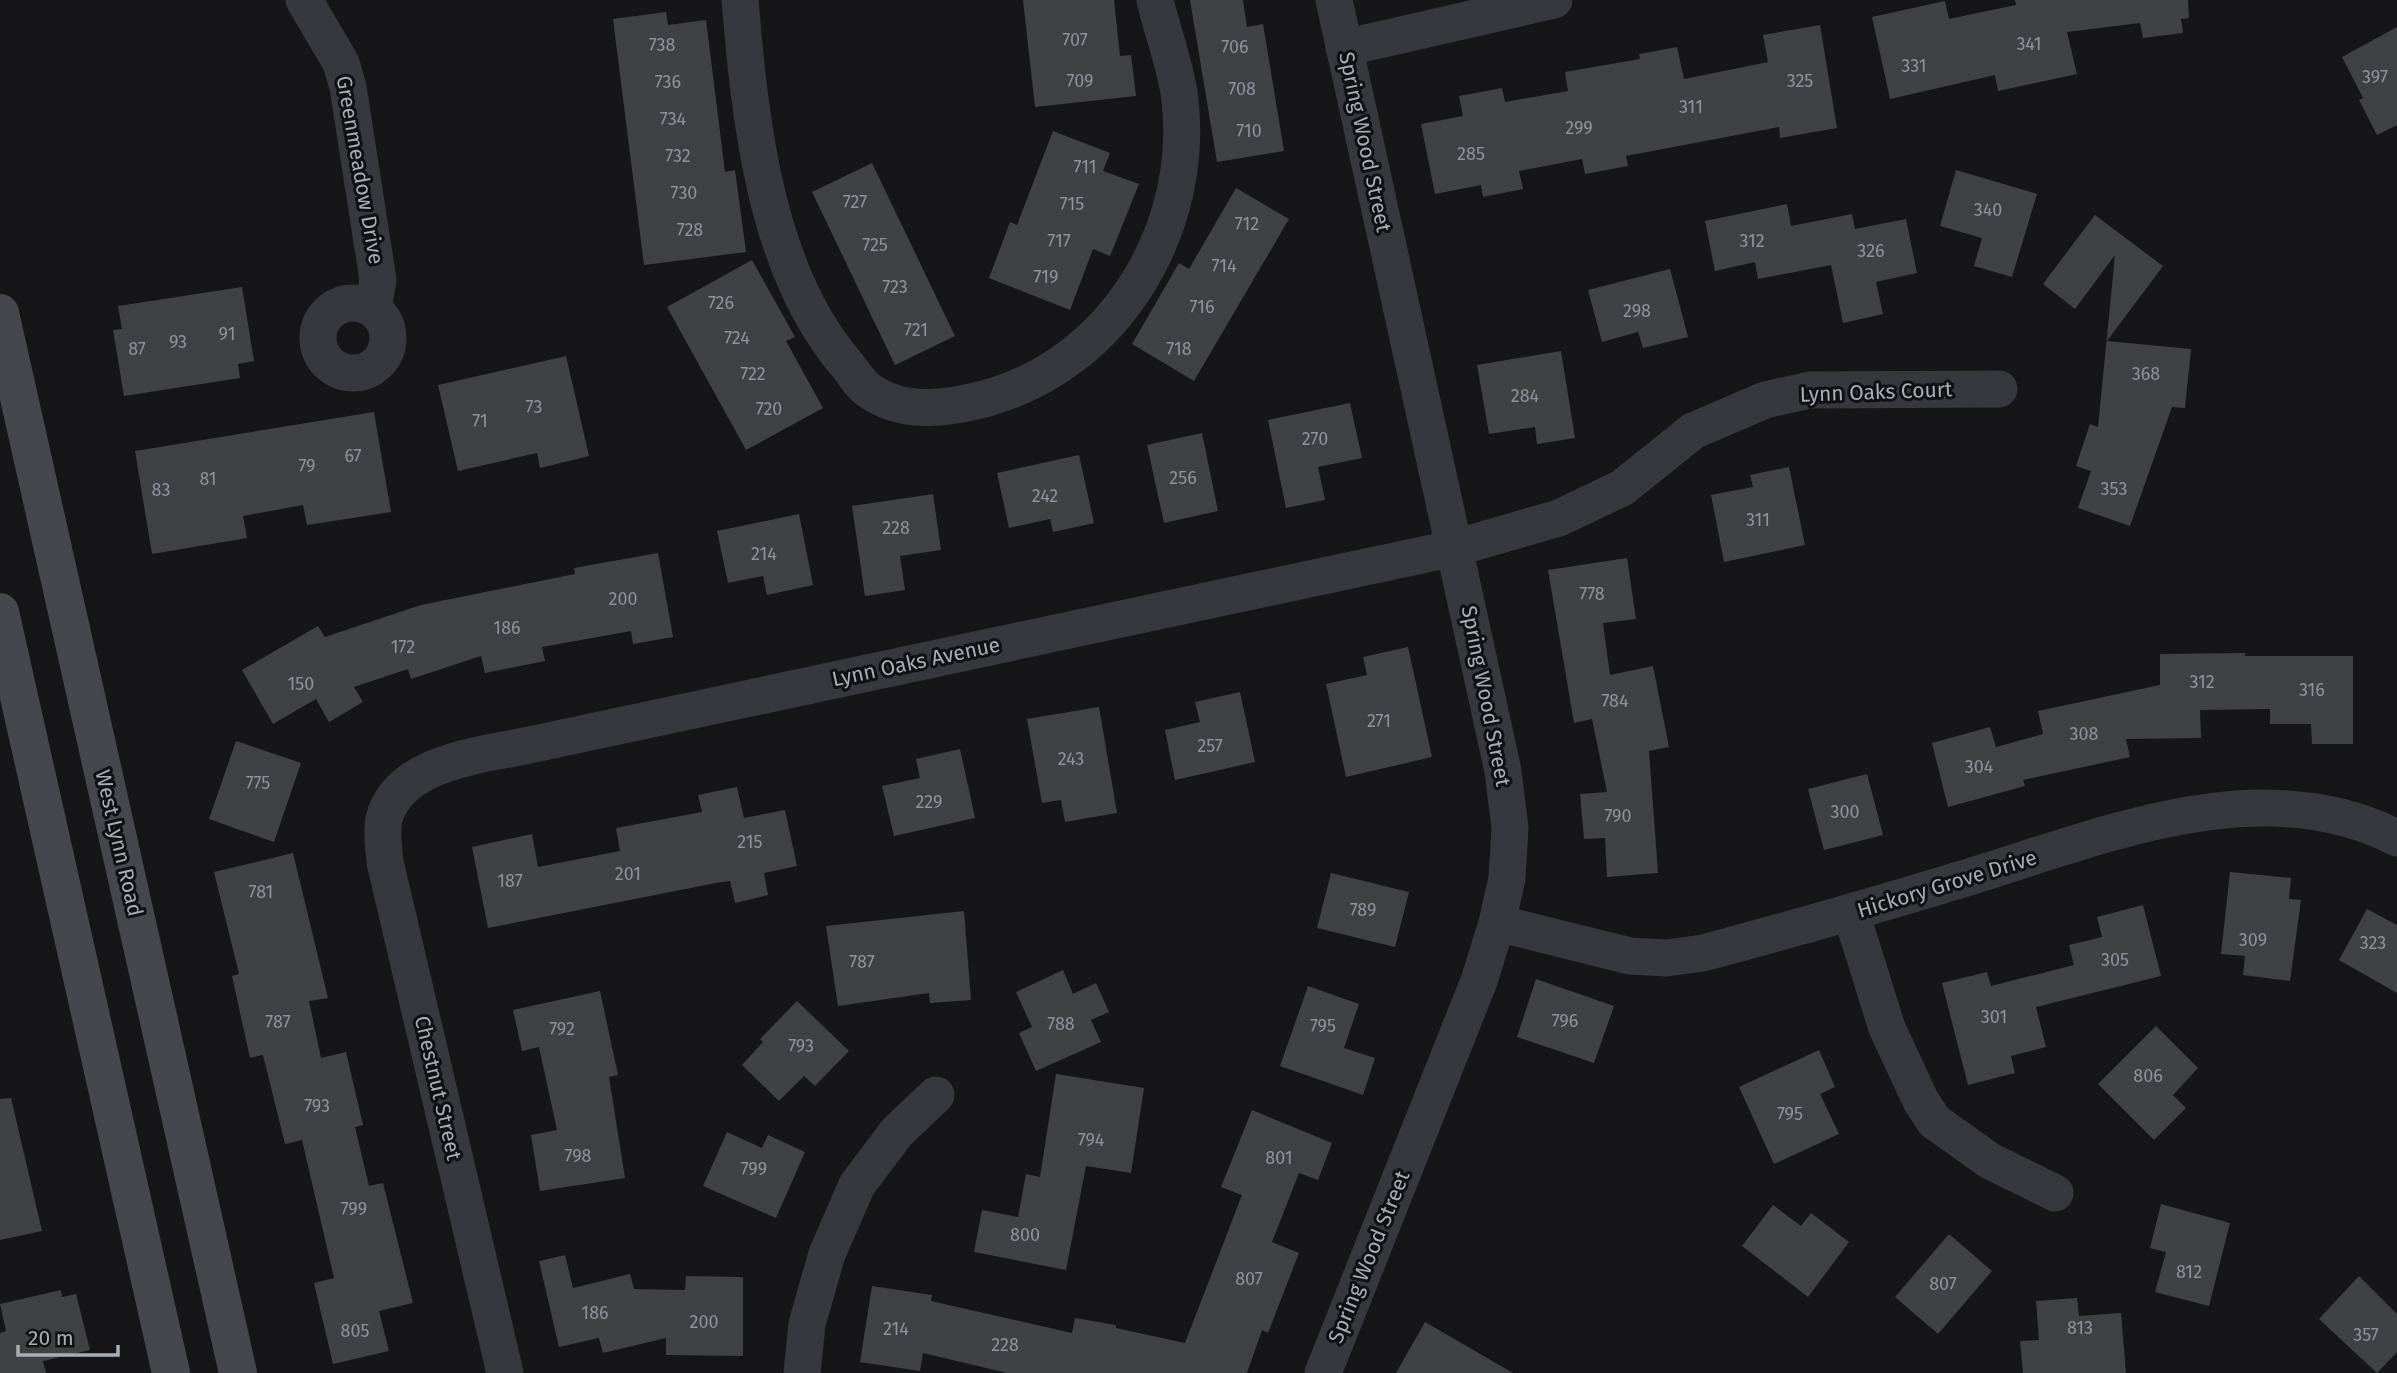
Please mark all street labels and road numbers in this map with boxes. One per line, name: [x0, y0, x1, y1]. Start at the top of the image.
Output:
street label: Spring Wood Street: [1333, 50, 1397, 235]
street label: Greenmeadow Drive: [331, 74, 389, 266]
street label: Lynn Oaks Court: [1799, 376, 1953, 408]
street label: Spring Wood Street: [1456, 603, 1516, 789]
street label: Lynn Oaks Avenue: [830, 632, 1002, 692]
street label: West Lynn Road: [90, 767, 148, 919]
street label: Hickory Grove Drive: [1854, 844, 2040, 924]
street label: Chestnut Street: [409, 1013, 467, 1163]
street label: Spring Wood Street: [1323, 1167, 1416, 1347]

